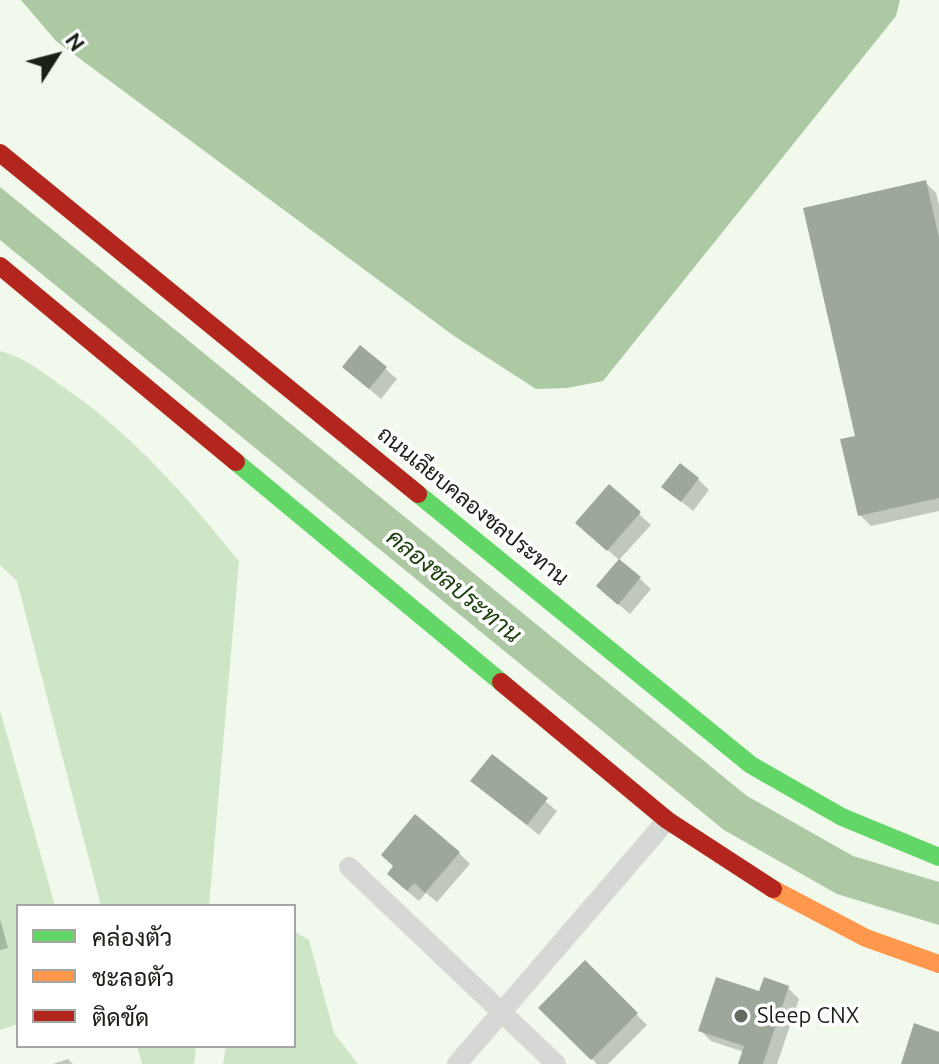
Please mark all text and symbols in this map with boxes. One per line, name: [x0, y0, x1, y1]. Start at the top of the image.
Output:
north arrow: [16, 16, 96, 96]
text: N: [61, 28, 91, 56]
street label: ถนนเลียบคลองชลประทาน: [372, 421, 574, 591]
water label: คลองชลประทาน: [381, 523, 527, 649]
legend: [16, 904, 296, 1048]
text: คล่องตัว: [92, 924, 172, 951]
text: ชะลอตัว: [92, 964, 174, 991]
place label: Sleep CNX: [757, 1003, 859, 1029]
text: ติดขัด: [92, 1004, 149, 1031]
marker: Sleep CNX: [732, 1007, 750, 1025]

